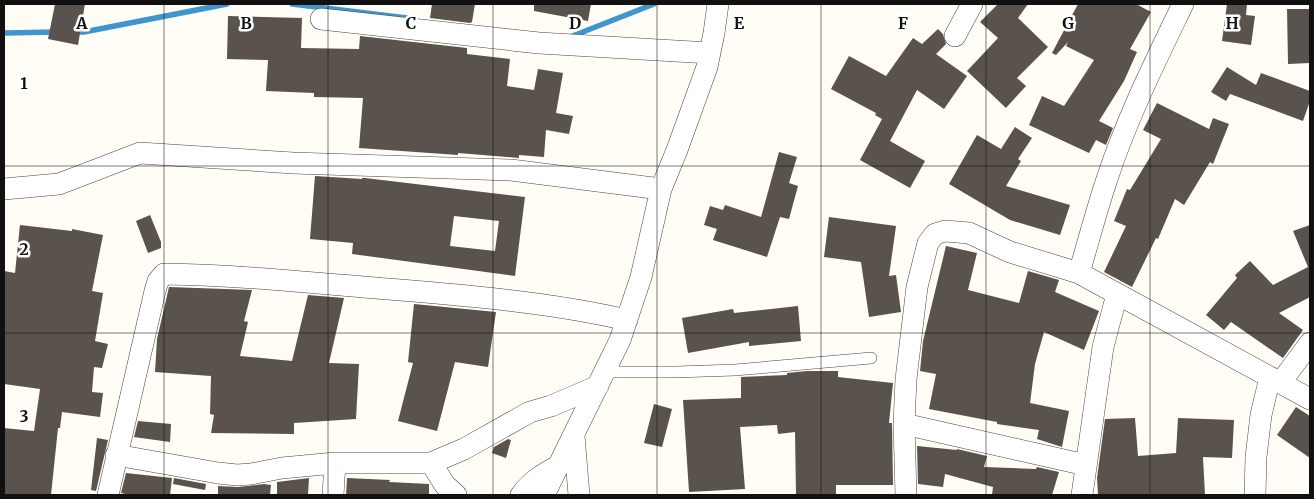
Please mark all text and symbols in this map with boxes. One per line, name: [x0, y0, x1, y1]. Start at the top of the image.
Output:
text: A: [75, 13, 88, 33]
text: B: [240, 13, 252, 33]
text: C: [406, 13, 416, 33]
text: D: [569, 13, 581, 33]
text: E: [734, 13, 745, 33]
text: F: [898, 13, 908, 33]
text: G: [1062, 13, 1074, 33]
text: H: [1225, 13, 1239, 33]
text: 1: [20, 73, 28, 93]
text: 2: [19, 239, 29, 259]
text: 3: [19, 406, 29, 426]

